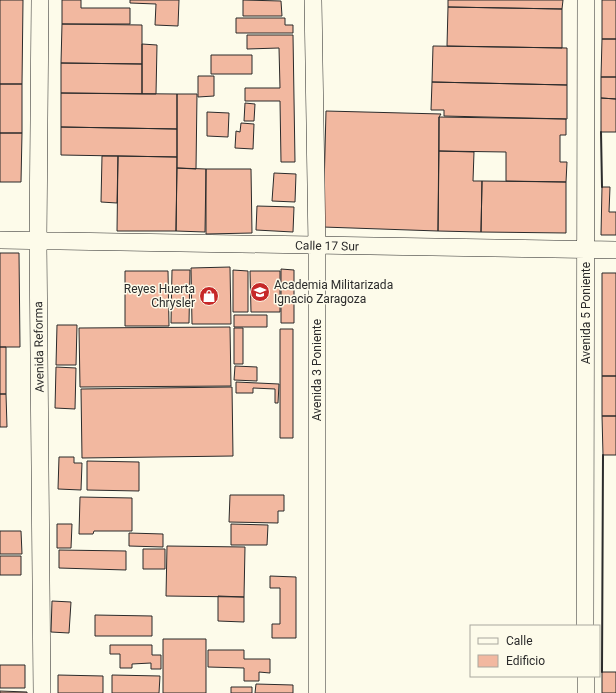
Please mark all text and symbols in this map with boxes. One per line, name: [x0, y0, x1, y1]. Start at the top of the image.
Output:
street label: Calle 17 Sur: [295, 238, 359, 254]
street label: Avenida 5 Poniente: [579, 262, 593, 364]
place label: Academia Militarizada Ignacio Zaragoza: [274, 278, 393, 306]
school or university icon: Academia Militarizada Ignacio Zaragoza: [249, 281, 271, 303]
place label: Reyes Huerta Chrysler: [124, 282, 195, 310]
shop icon: Reyes Huerta Chrysler: [198, 285, 220, 307]
street label: Avenida Reforma: [31, 301, 47, 393]
street label: Avenida 3 Poniente: [310, 319, 324, 421]
legend: [470, 625, 600, 677]
text: Calle: [506, 634, 533, 648]
text: Edificio: [506, 654, 545, 668]

